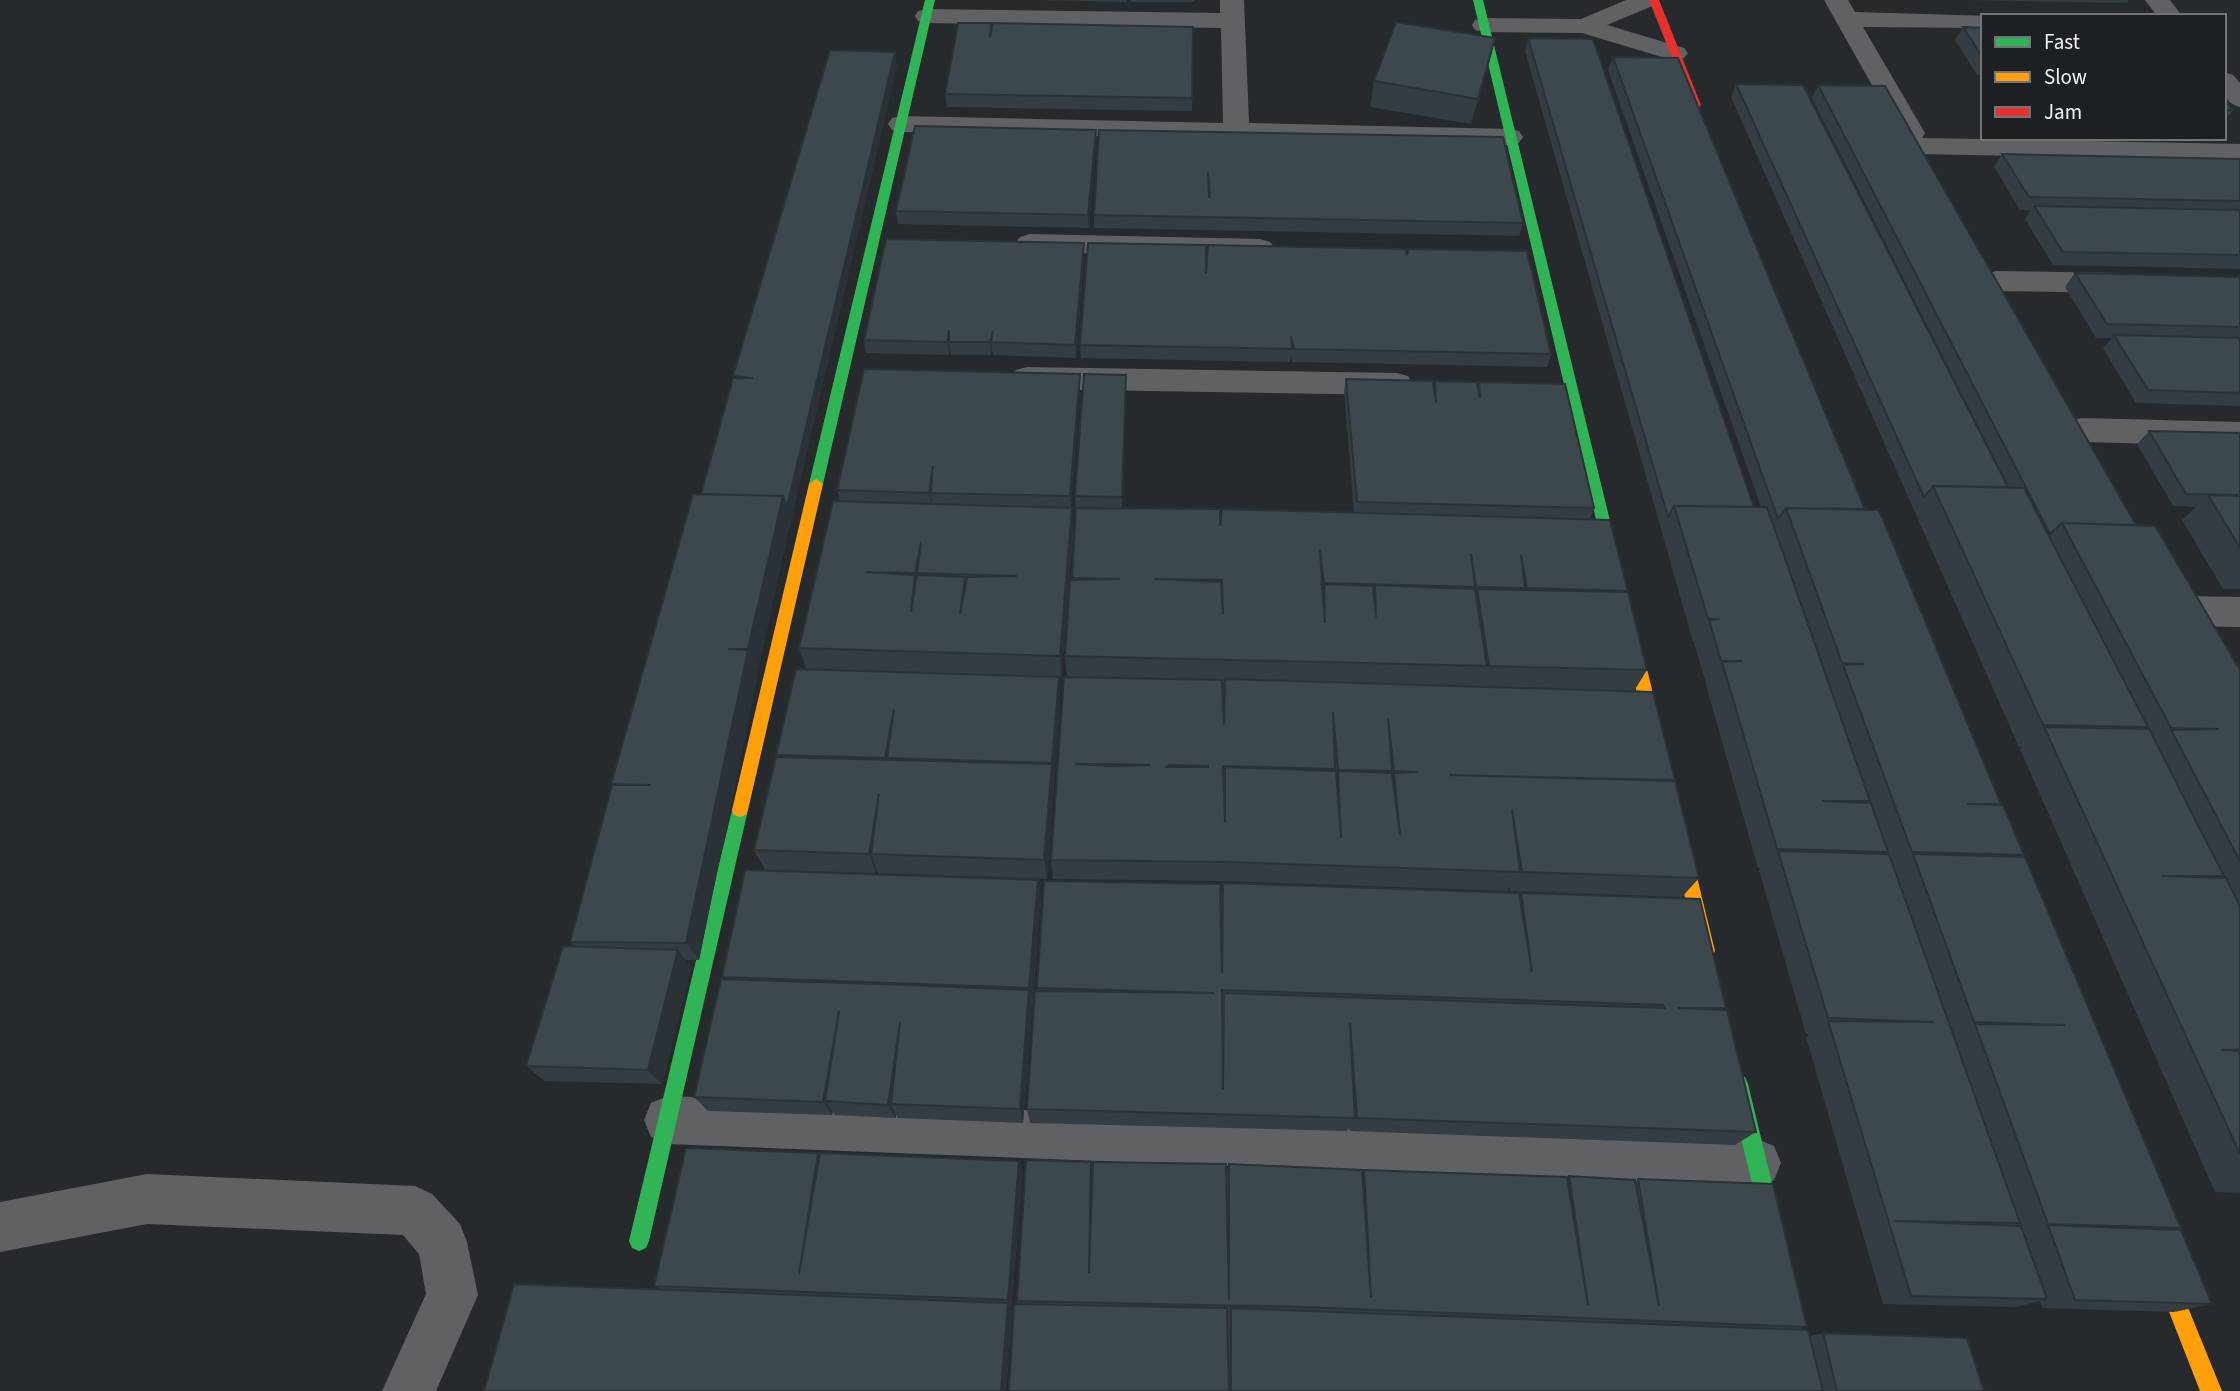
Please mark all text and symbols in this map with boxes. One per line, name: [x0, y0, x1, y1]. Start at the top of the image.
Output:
legend: [1981, 14, 2226, 140]
text: Fast: [2044, 27, 2080, 57]
text: Slow: [2044, 62, 2087, 92]
text: Jam: [2044, 97, 2082, 127]

